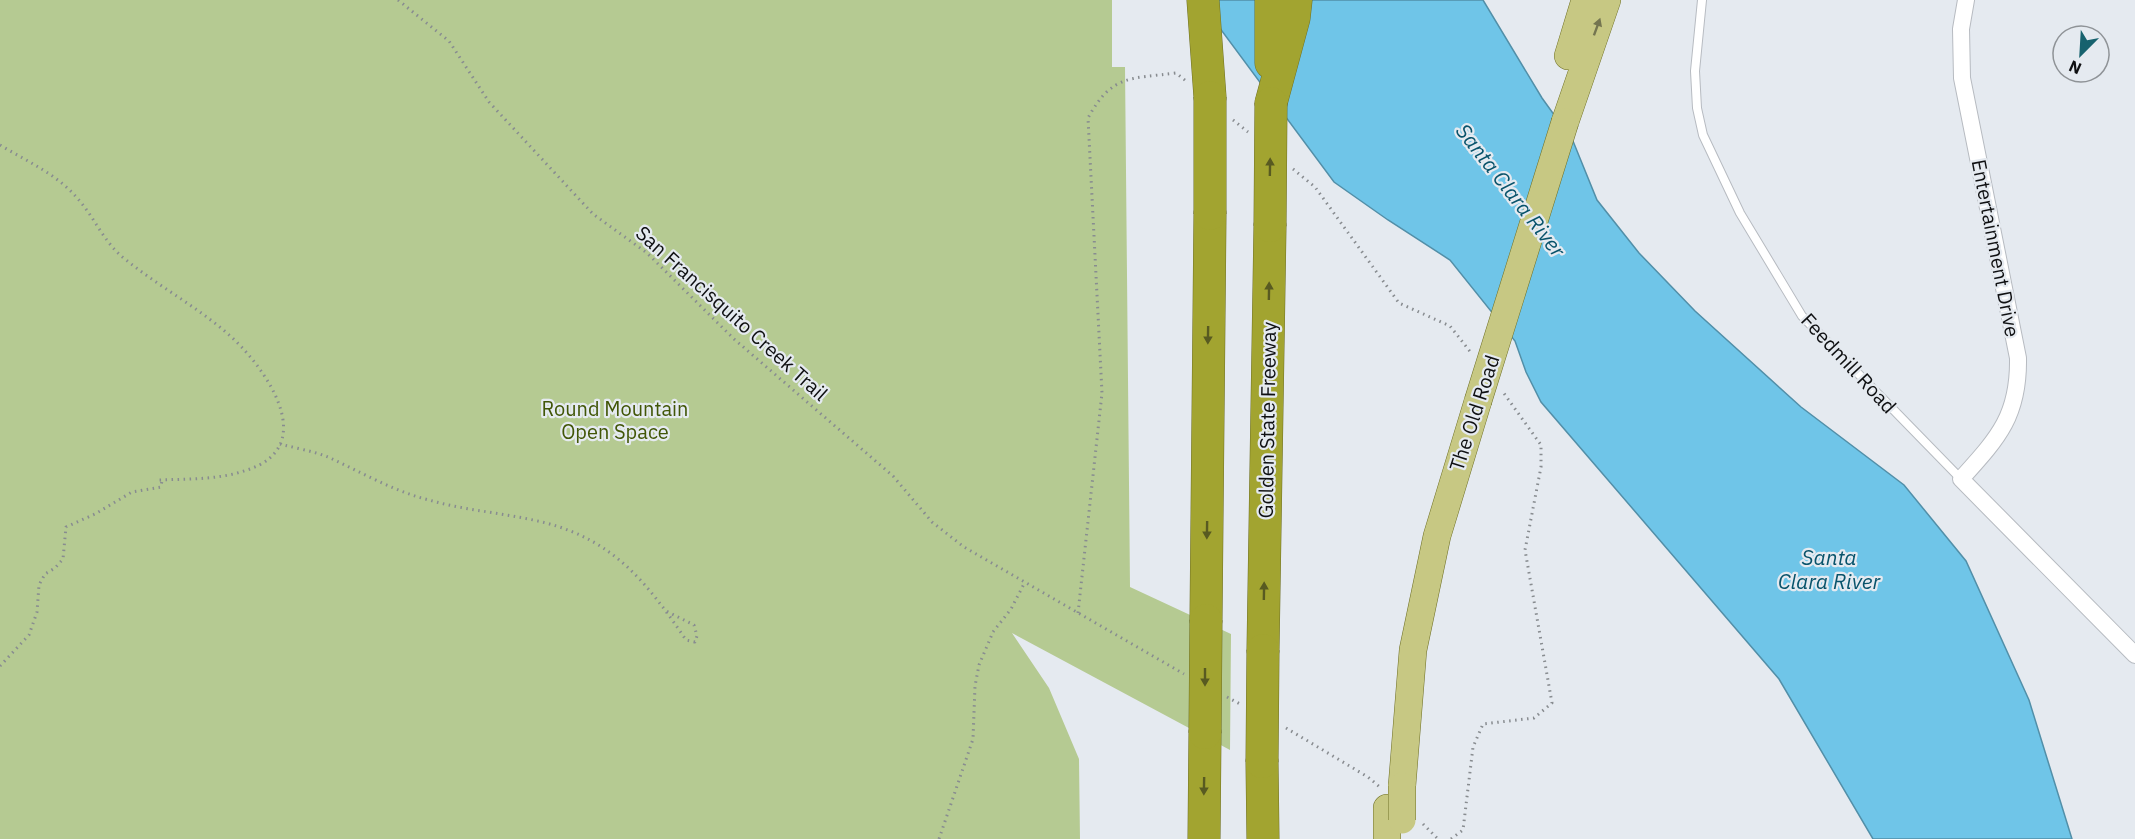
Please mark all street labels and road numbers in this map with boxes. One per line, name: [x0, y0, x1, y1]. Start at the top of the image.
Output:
street label: Entertainment Drive: [1966, 157, 2026, 339]
street label: San Francisquito Creek Trail: [630, 219, 834, 407]
street label: Feedmill Road: [1795, 307, 1903, 419]
street label: Golden State Freeway: [1252, 321, 1282, 519]
street label: The Old Road: [1443, 352, 1505, 474]

